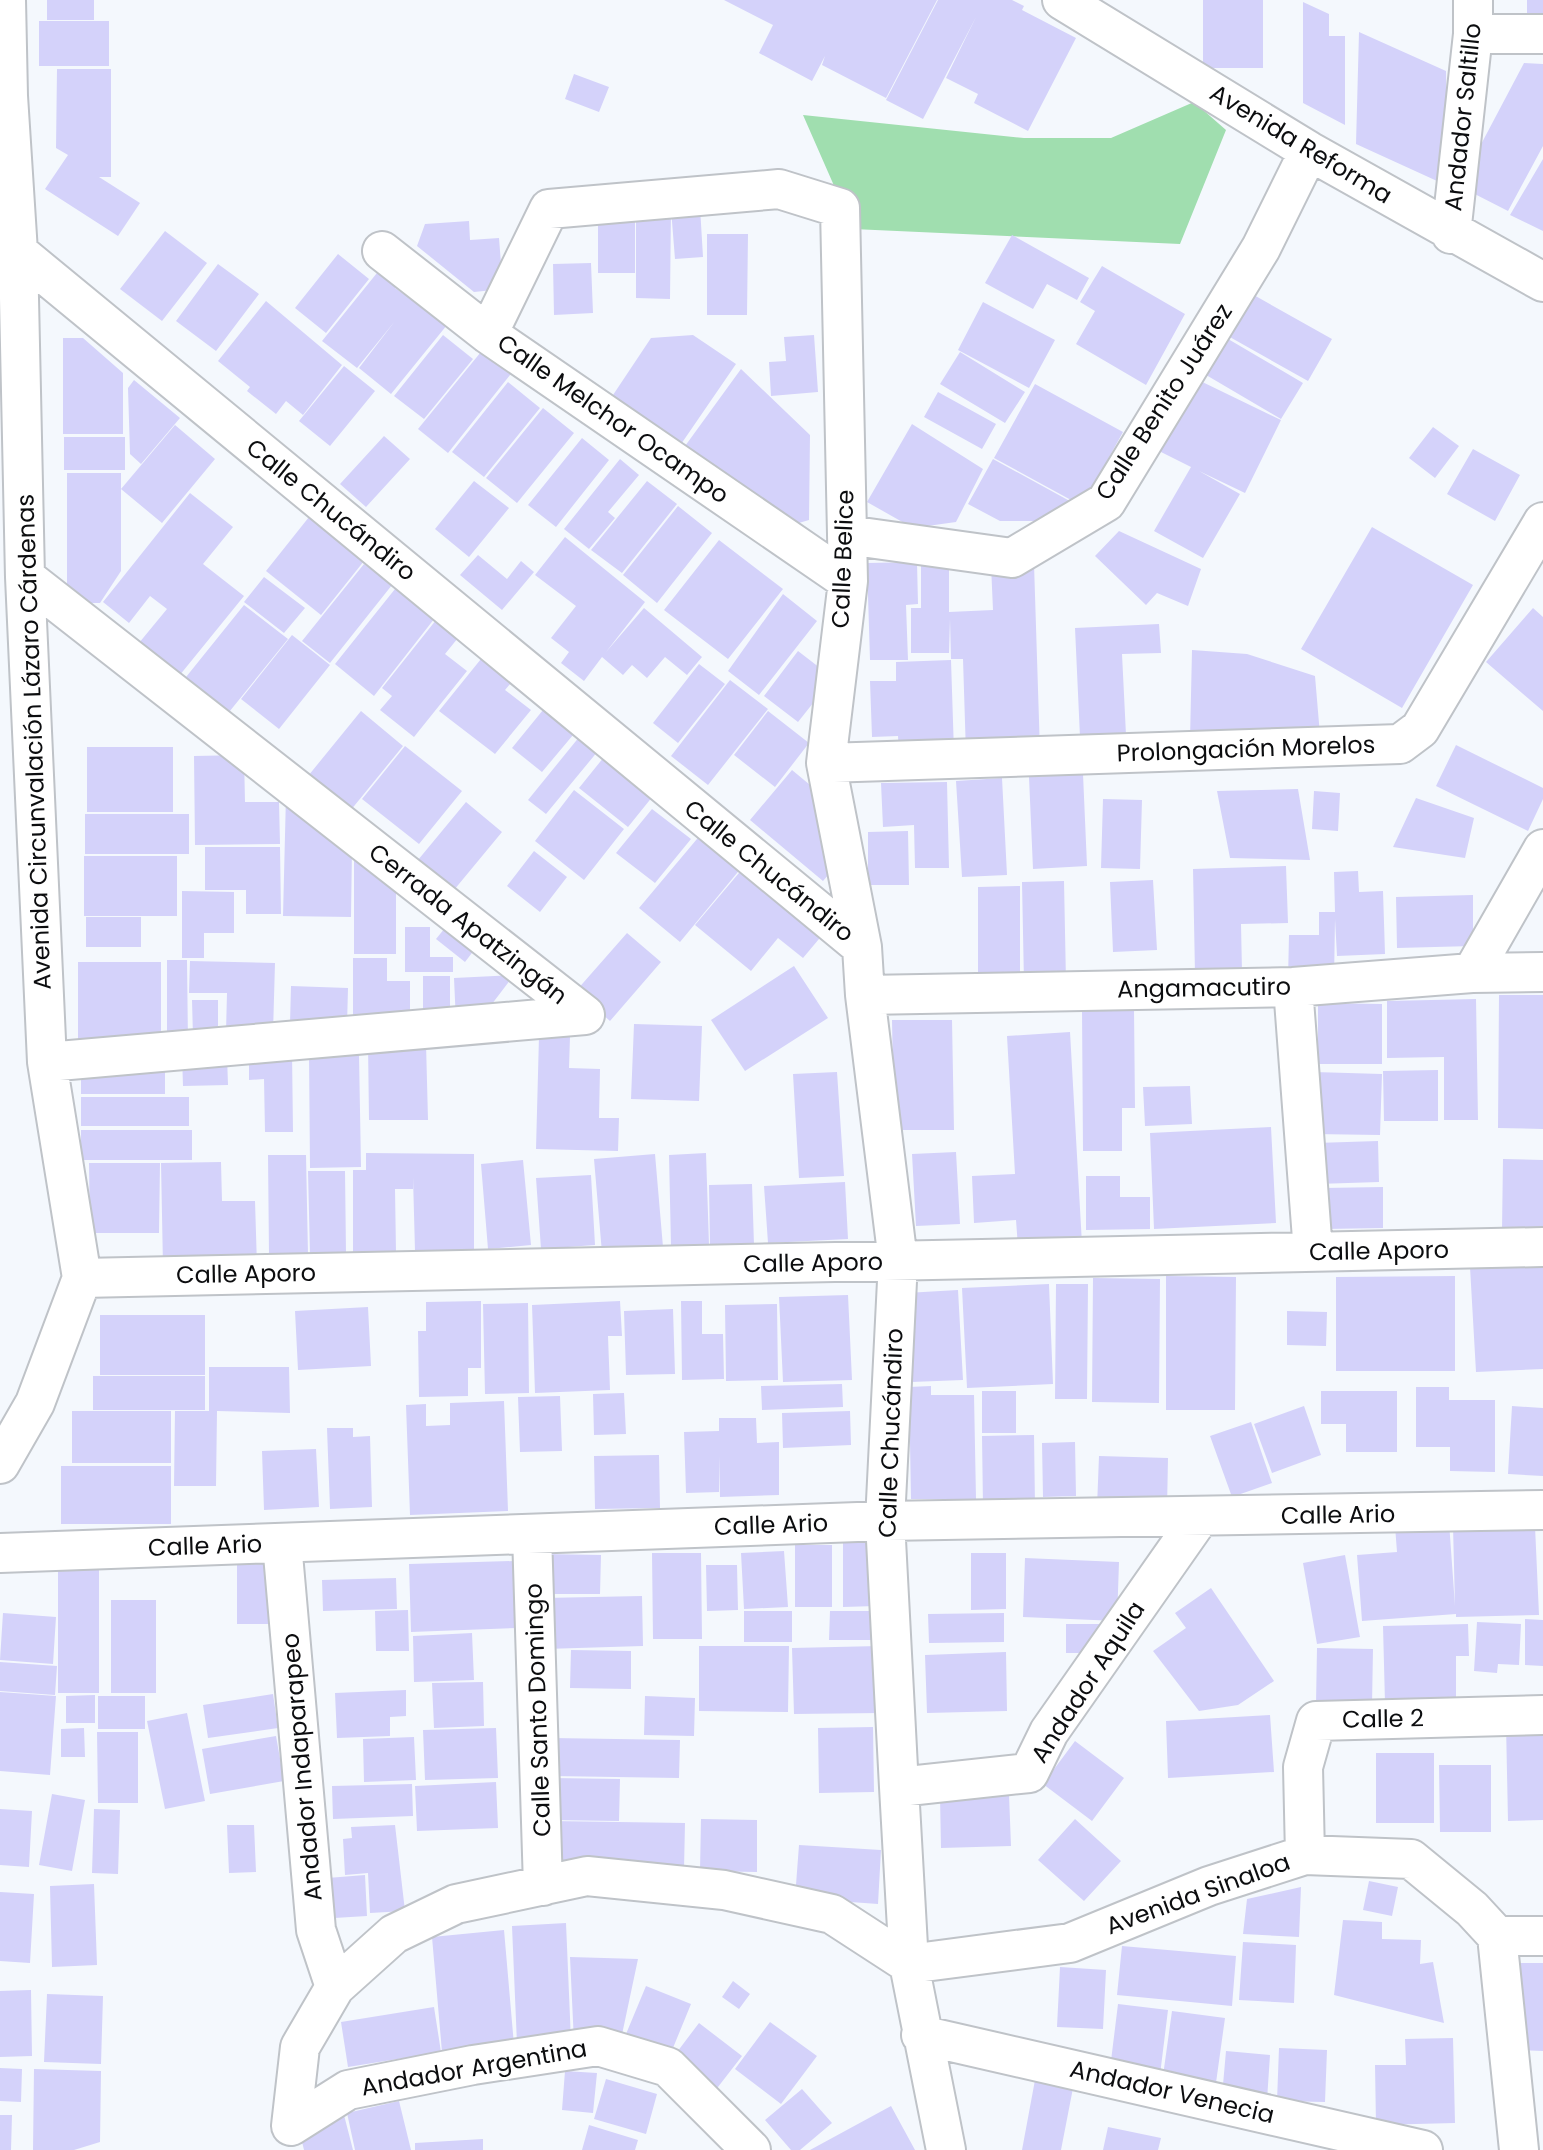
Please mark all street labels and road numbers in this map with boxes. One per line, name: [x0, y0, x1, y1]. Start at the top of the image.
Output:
street label: Andador Saltillo: [1436, 21, 1489, 213]
street label: Avenida Reforma: [1204, 76, 1399, 211]
street label: Calle Benito Juárez: [1088, 297, 1240, 506]
street label: Calle Melchor Ocampo: [491, 326, 736, 511]
street label: Calle Chucándiro: [239, 431, 423, 588]
street label: Calle Belice: [824, 489, 861, 629]
street label: Avenida Circunvalación Lázaro Cárdenas: [8, 494, 59, 990]
street label: Prolongación Morelos: [1116, 727, 1376, 770]
street label: Calle Chucándiro: [677, 792, 861, 949]
street label: Cerrada Apatzingán: [362, 836, 575, 1012]
street label: Angamacutiro: [1117, 969, 1291, 1006]
street label: Calle Aporo: [1309, 1233, 1449, 1268]
street label: Calle Aporo: [743, 1245, 883, 1280]
street label: Calle Aporo: [176, 1256, 316, 1291]
street label: Calle Chucándiro: [870, 1328, 911, 1538]
street label: Calle Ario: [1281, 1497, 1395, 1532]
street label: Calle Ario: [713, 1506, 829, 1543]
street label: Calle Ario: [147, 1527, 263, 1564]
street label: Calle Santo Domingo: [517, 1583, 558, 1837]
street label: Andador Aquila: [1023, 1594, 1152, 1769]
street label: Andador Indaparapeo: [273, 1632, 330, 1902]
street label: Calle 2: [1342, 1701, 1424, 1736]
street label: Avenida Sinaloa: [1101, 1845, 1294, 1942]
street label: Andador Argentina: [358, 2031, 589, 2104]
street label: Andador Venecia: [1067, 2052, 1278, 2131]

